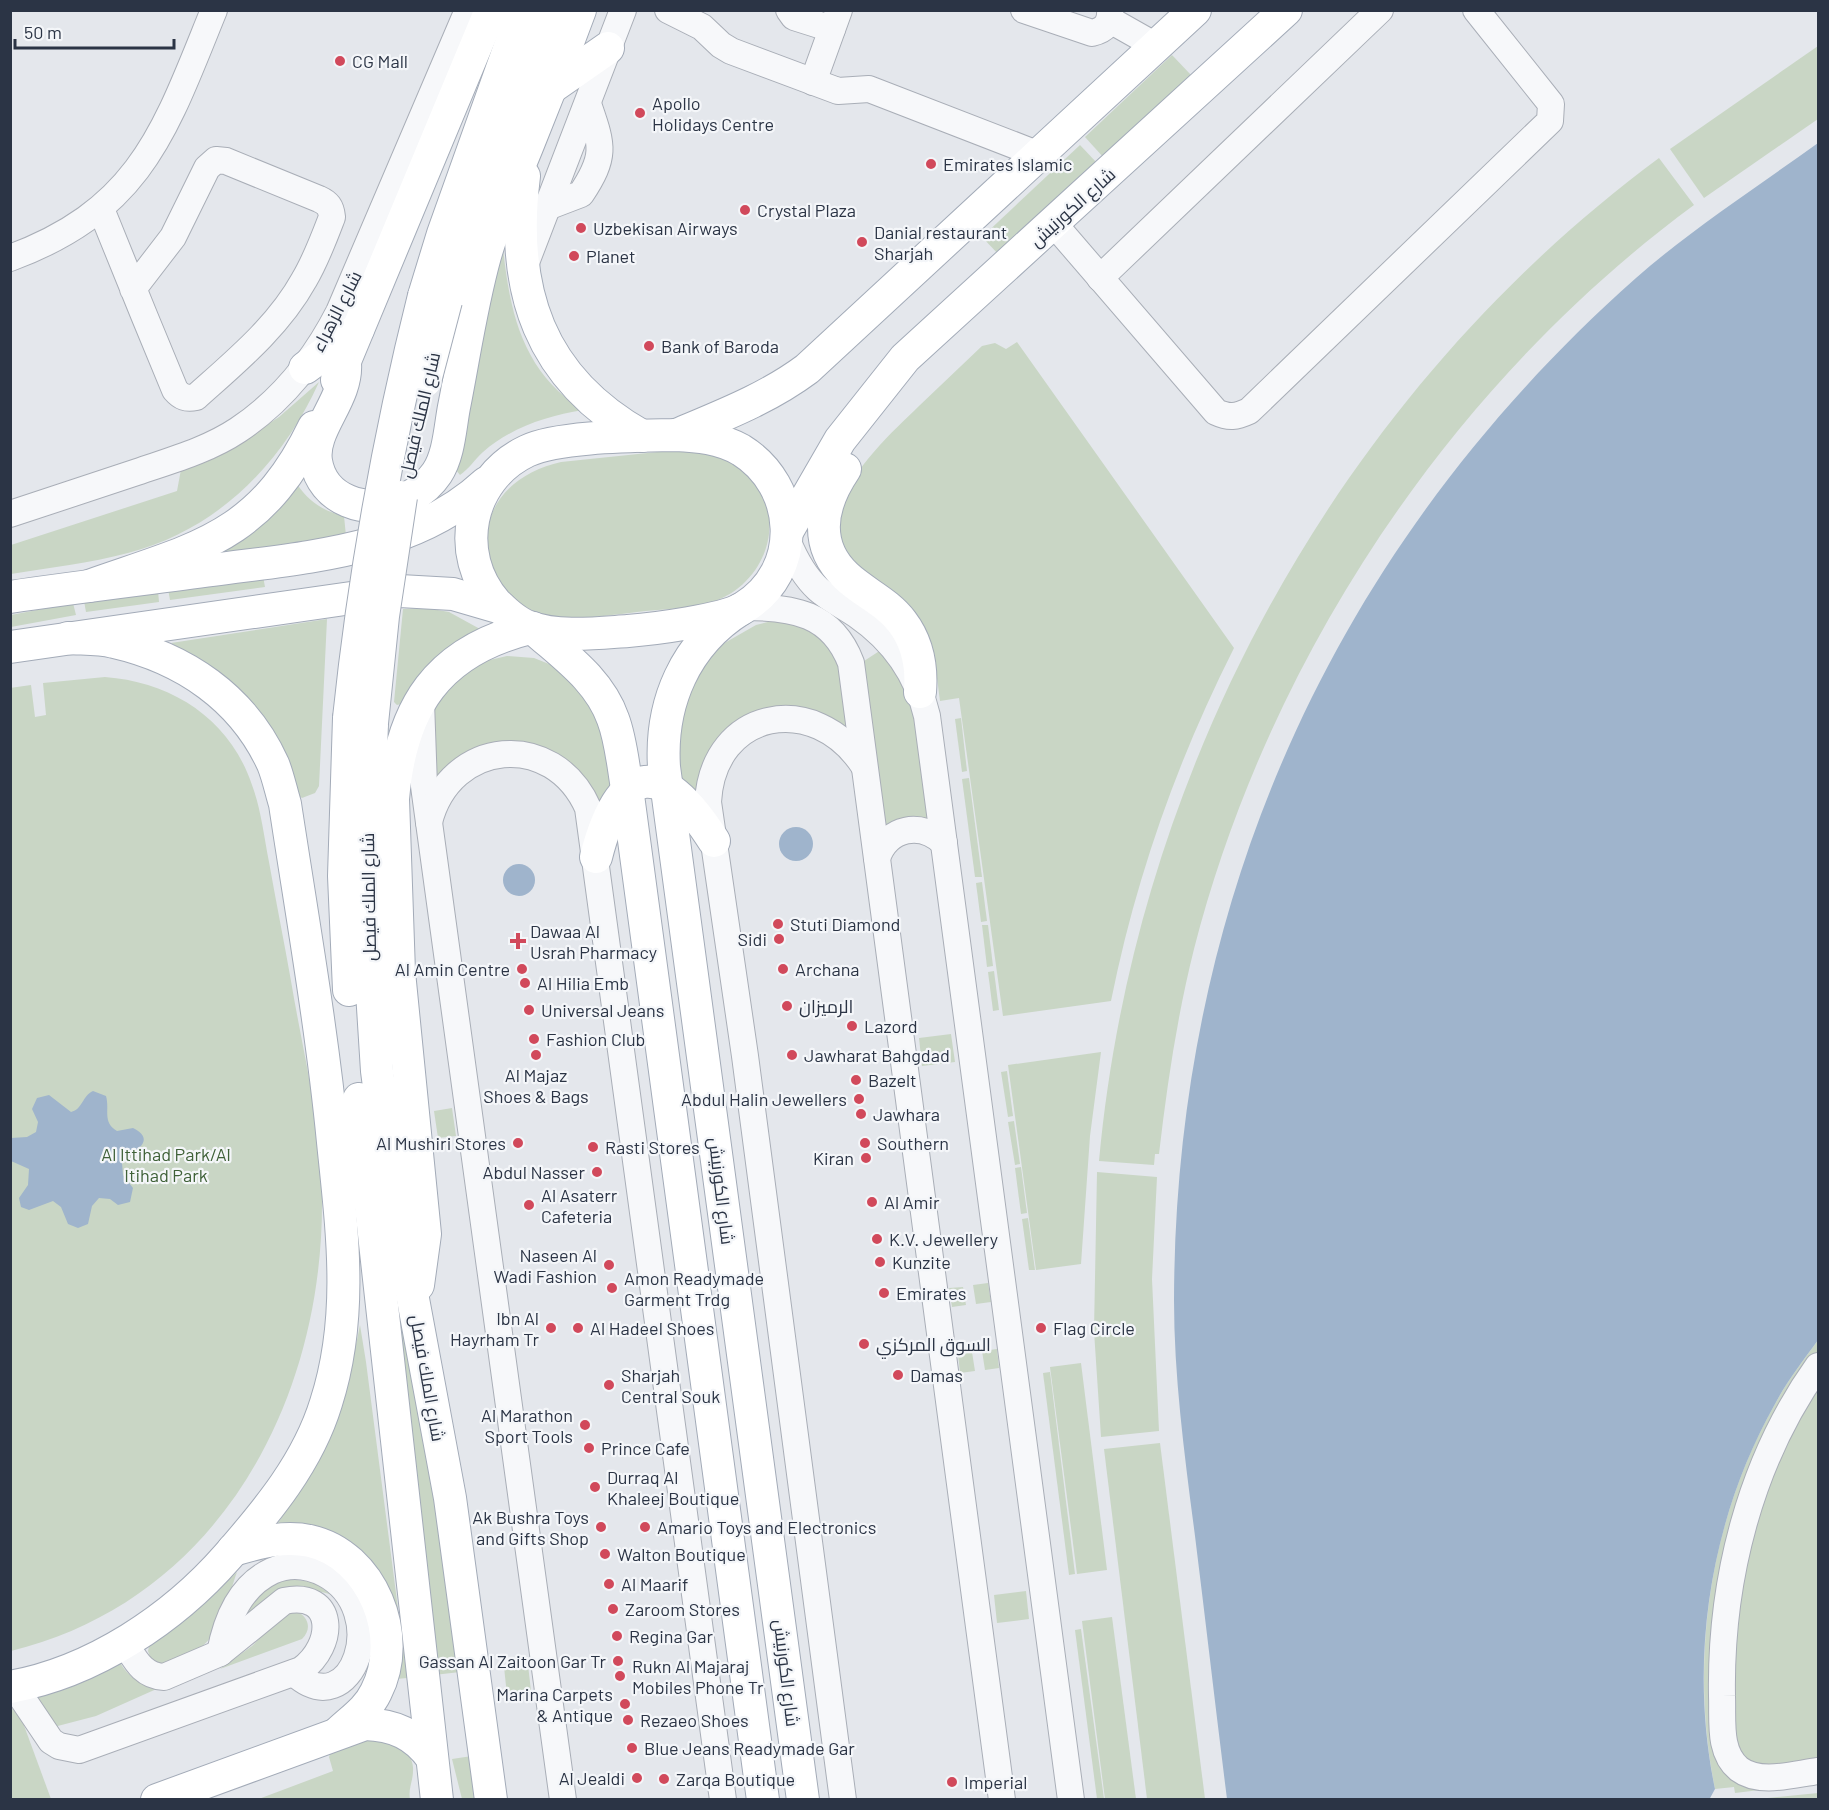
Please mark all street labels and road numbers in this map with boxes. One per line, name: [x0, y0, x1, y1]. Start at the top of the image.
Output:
street label: شارع الكورنيش: [1025, 163, 1121, 253]
street label: شارع الزهراء: [306, 267, 368, 356]
street label: شارع الملك فيصل: [394, 350, 446, 480]
street label: شارع الملك فيصل: [356, 833, 382, 961]
street label: شارع الكورنيش: [703, 1136, 739, 1246]
street label: شارع الملك فيصل: [404, 1313, 450, 1443]
street label: شارع الكورنيش: [768, 1618, 804, 1728]

